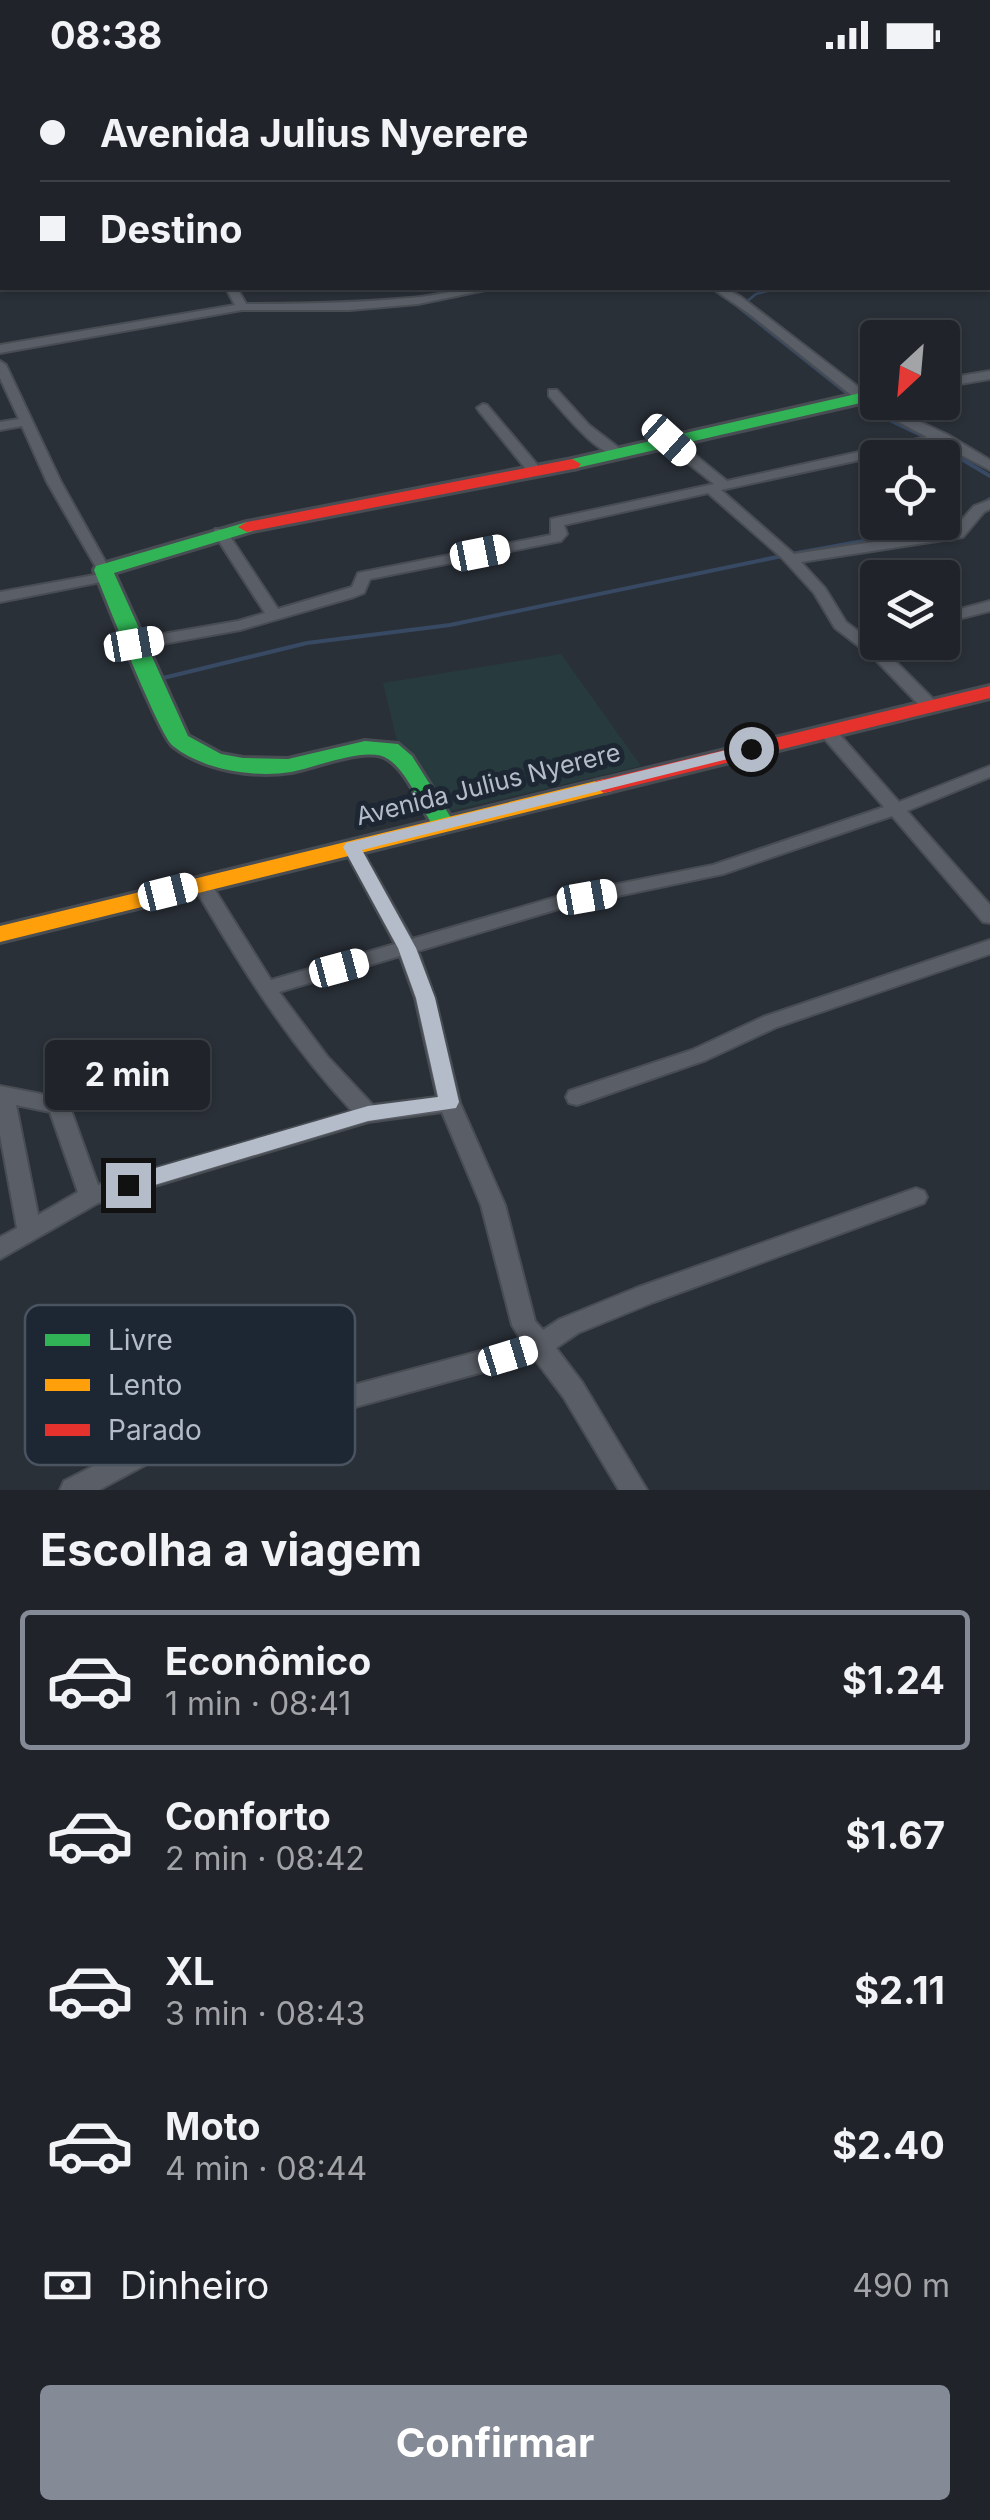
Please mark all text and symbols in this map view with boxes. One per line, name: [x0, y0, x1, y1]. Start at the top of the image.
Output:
text: 08:38: [50, 12, 162, 58]
text: Avenida Julius Nyerere: [100, 110, 528, 156]
text: Destino: [100, 206, 243, 252]
north arrow: [860, 320, 960, 420]
map controls: [860, 320, 960, 660]
car: [637, 409, 701, 471]
button: locate: [860, 440, 960, 540]
car: [448, 533, 512, 573]
button: layers: [860, 560, 960, 660]
car: [102, 624, 166, 664]
route start: [729, 727, 774, 772]
street label: Avenida Julius Nyerere: [353, 737, 623, 831]
car: [135, 870, 201, 914]
car: [555, 877, 619, 917]
car: [306, 946, 372, 990]
callout: 2 min: [46, 1040, 210, 1110]
text: 2 min: [85, 1055, 170, 1094]
route end: [106, 1163, 151, 1208]
legend: [25, 1305, 355, 1465]
text: Livre: [108, 1323, 173, 1357]
car: [475, 1333, 541, 1379]
text: Lento: [108, 1368, 182, 1402]
text: Parado: [108, 1413, 202, 1447]
text: Escolha a viagem: [40, 1522, 422, 1577]
icon: car: [45, 1635, 135, 1725]
text: Econômico: [165, 1638, 371, 1684]
text: $1.24: [842, 1657, 945, 1703]
text: 1 min · 08:41: [165, 1684, 351, 1723]
icon: car: [45, 1790, 135, 1880]
text: Conforto: [165, 1793, 331, 1839]
text: $1.67: [845, 1812, 945, 1858]
text: 2 min · 08:42: [165, 1839, 365, 1878]
icon: car: [45, 1945, 135, 2035]
text: XL: [165, 1948, 215, 1994]
text: $2.11: [854, 1967, 945, 2013]
text: 3 min · 08:43: [165, 1994, 365, 2033]
icon: car: [45, 2100, 135, 2190]
text: Moto: [165, 2103, 261, 2149]
text: $2.40: [832, 2122, 945, 2168]
text: 4 min · 08:44: [165, 2149, 367, 2188]
icon: cash: [40, 2258, 95, 2313]
text: Dinheiro: [120, 2262, 269, 2308]
text: 490 m: [852, 2266, 950, 2305]
button: Confirmar: [40, 2385, 950, 2500]

